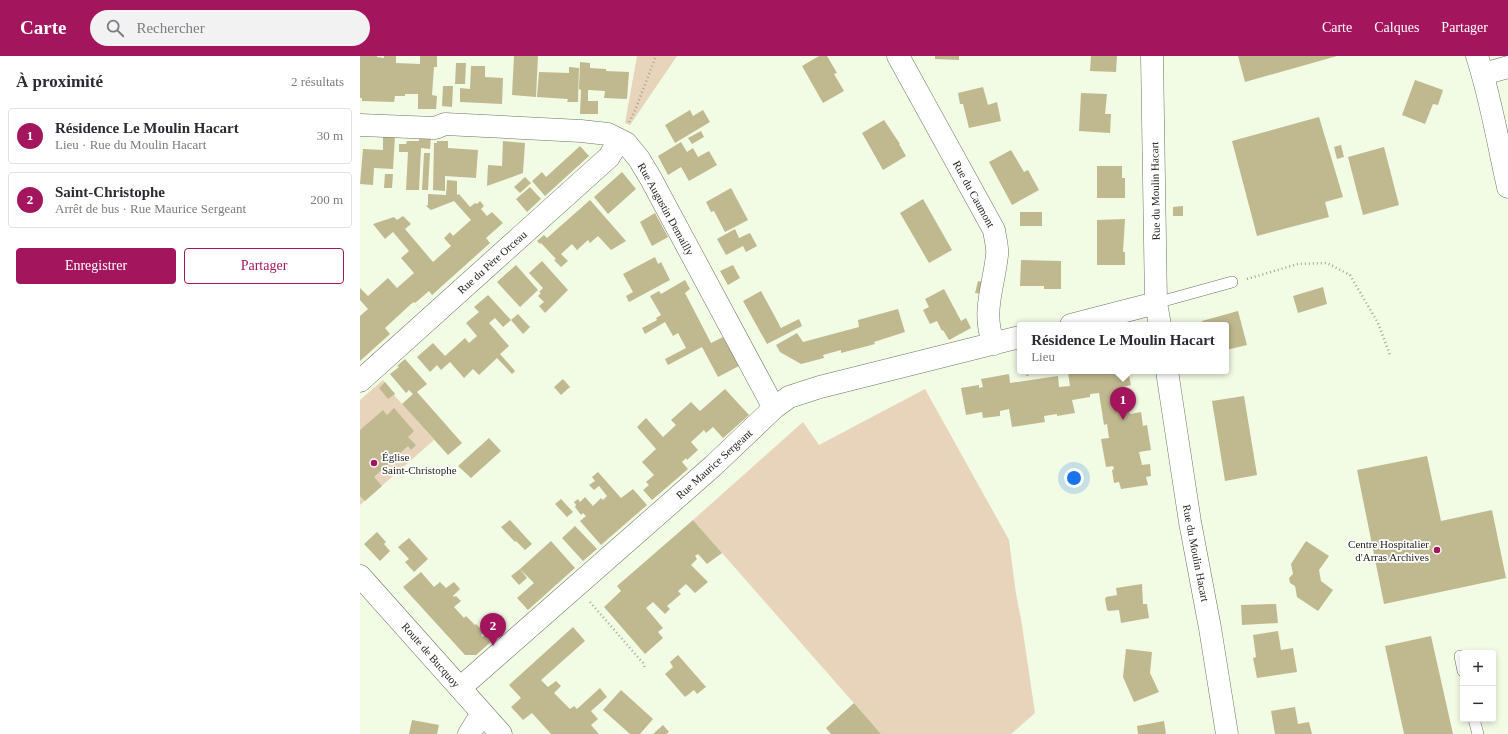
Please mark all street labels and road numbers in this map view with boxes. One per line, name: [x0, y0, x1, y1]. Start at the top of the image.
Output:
street label: Rue du Moulin Hacart: [1148, 142, 1162, 240]
street label: Rue du Caumont: [951, 158, 997, 230]
street label: Rue Augustin Demailly: [636, 161, 697, 258]
street label: Rue du Père Orceau: [455, 228, 529, 296]
street label: Rue Maurice Sergeant: [674, 427, 754, 501]
street label: Rue du Moulin Hacart: [1181, 503, 1211, 603]
street label: Route de Bucquoy: [400, 620, 463, 690]

